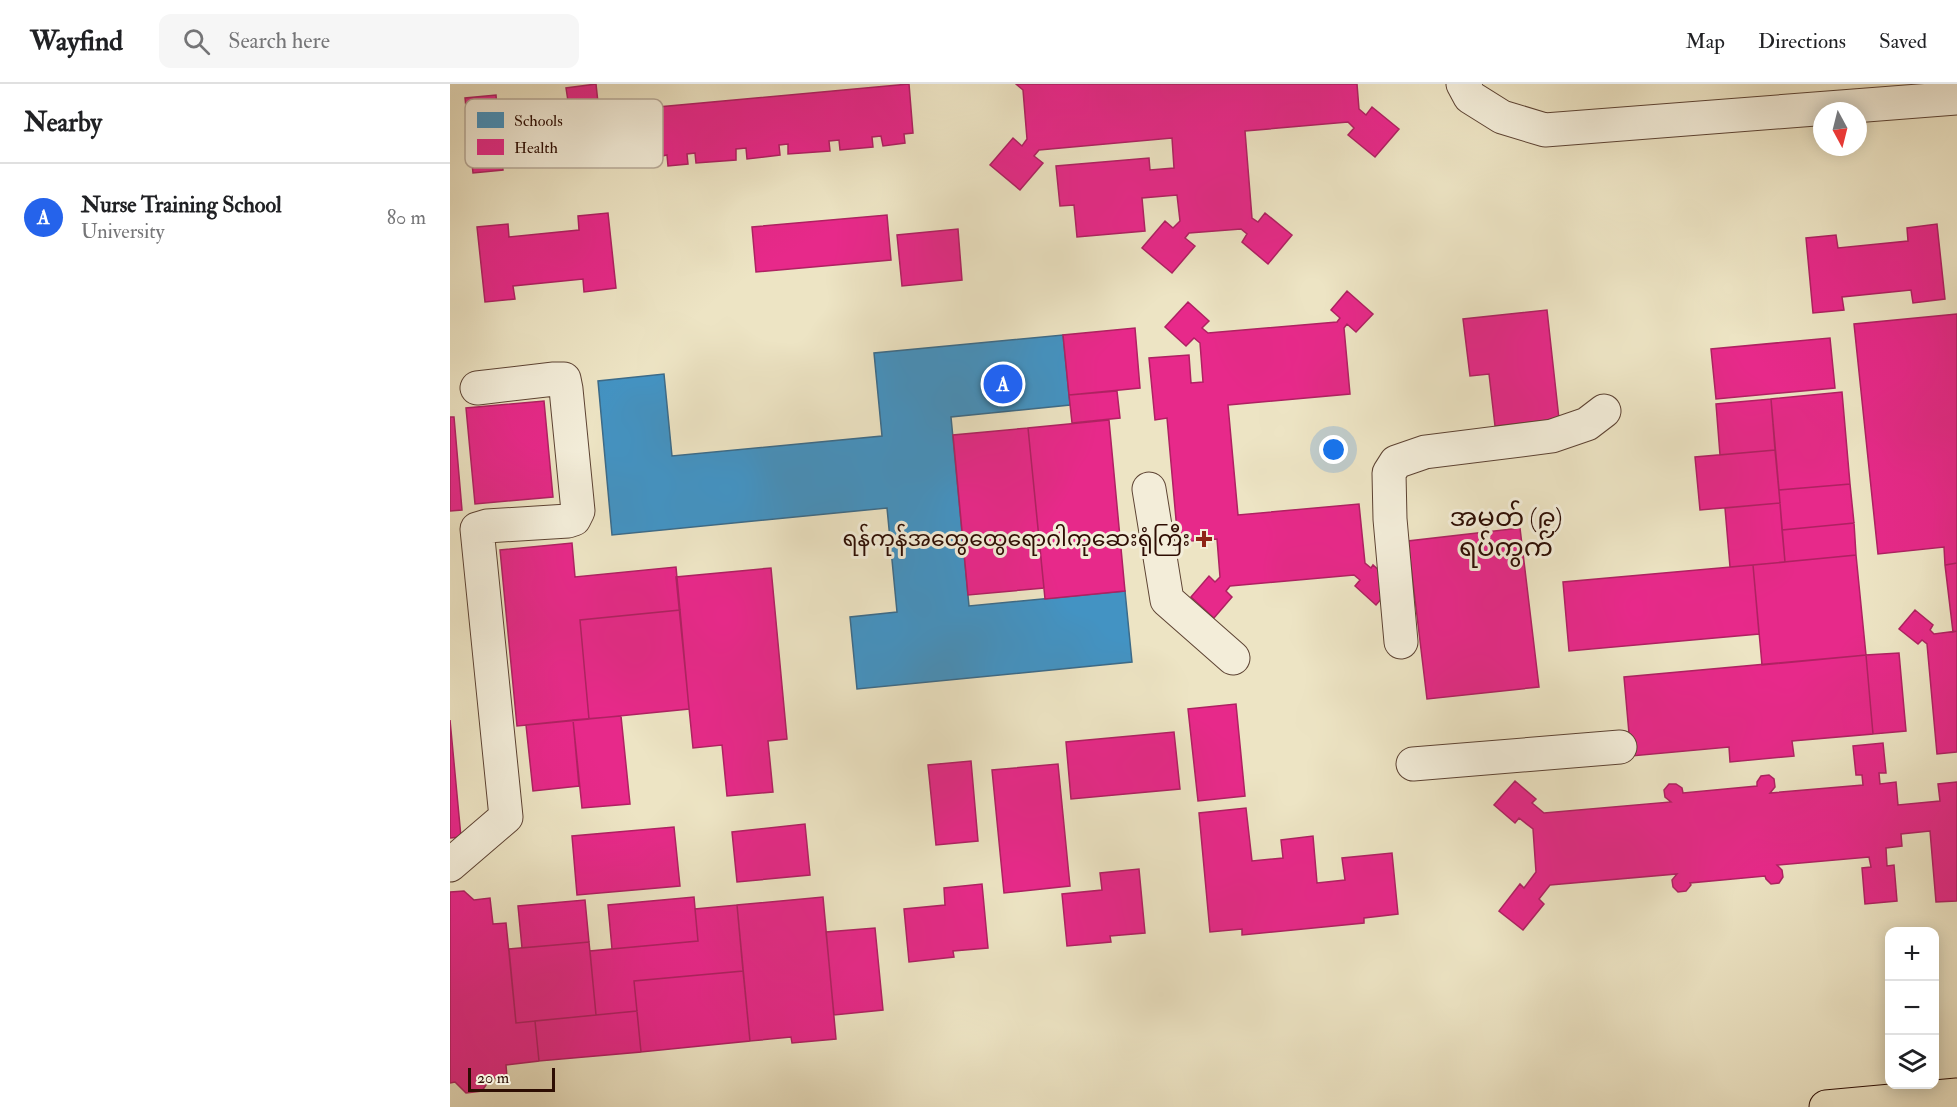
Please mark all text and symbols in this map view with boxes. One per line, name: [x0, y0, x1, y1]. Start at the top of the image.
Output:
search box: [159, 14, 579, 68]
text: Wayfind: [30, 24, 123, 59]
icon: search: [180, 25, 213, 58]
text: Search here: [228, 27, 330, 55]
text: Map: [1685, 28, 1725, 55]
text: Directions: [1758, 28, 1846, 55]
text: Saved: [1879, 28, 1927, 55]
legend: [465, 99, 663, 168]
north arrow: [1813, 102, 1867, 156]
text: Nearby: [24, 107, 102, 139]
text: Schools: [514, 111, 563, 131]
text: Health: [514, 138, 558, 158]
text: Nurse Training School: [81, 191, 282, 219]
text: A: [37, 205, 50, 230]
text: 80 m: [387, 205, 426, 230]
text: University: [81, 219, 164, 244]
pin: A: [984, 362, 1022, 406]
your location: [1319, 435, 1348, 464]
district label: အမှတ် (၉) ရပ်ကွက်: [1450, 500, 1562, 568]
place label: ရန်ကုန်အထွေထွေရောဂါကုဆေးရုံကြီး: [842, 523, 1190, 556]
marker: ရန်ကုန်အထွေထွေရောဂါကုဆေးရုံကြီး: [1195, 530, 1213, 548]
map controls: [1885, 927, 1939, 1089]
button: +: [1885, 927, 1939, 981]
button: −: [1885, 981, 1939, 1035]
button: layers: [1885, 1035, 1939, 1089]
scale bar: [468, 1065, 555, 1092]
text: 20 m: [477, 1068, 509, 1088]

